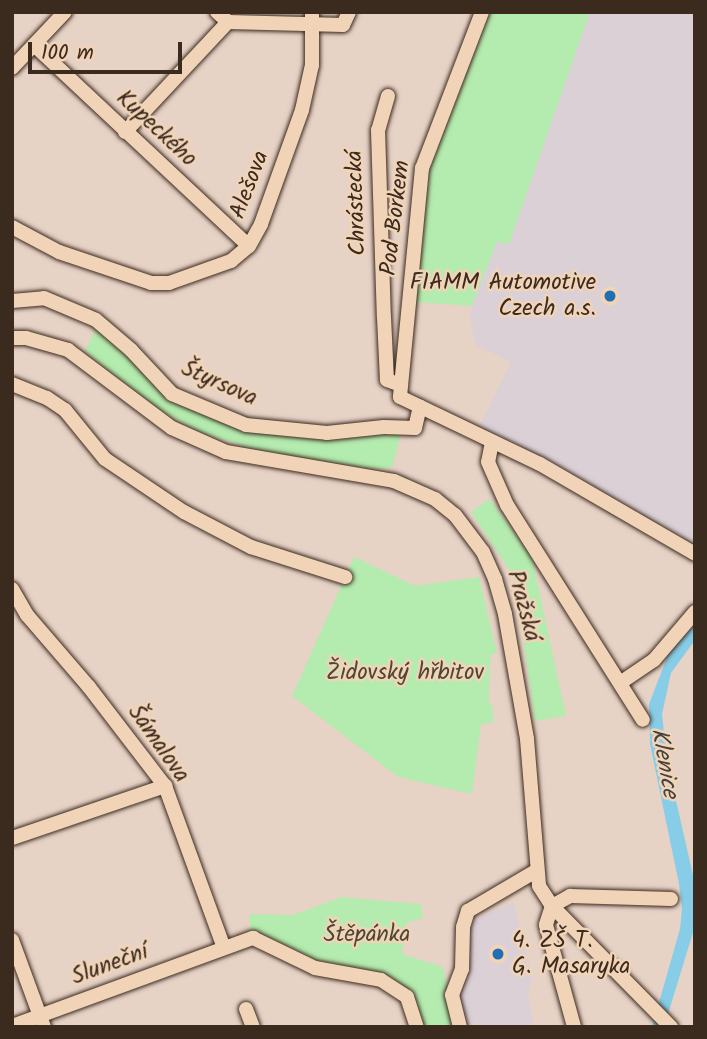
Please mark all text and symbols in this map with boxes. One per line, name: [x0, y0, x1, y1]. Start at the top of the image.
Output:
scale bar: [32, 28, 186, 72]
text: 100 m: [41, 37, 94, 70]
street label: Kupeckého: [110, 85, 202, 173]
street label: Alešova: [224, 147, 276, 223]
street label: Chrástecká: [341, 150, 373, 256]
street label: Pod Borkem: [375, 159, 417, 277]
place label: FIAMM Automotive Czech a.s.: [410, 269, 596, 323]
marker: FIAMM Automotive Czech a.s.: [602, 288, 618, 304]
street label: Štyrsova: [177, 355, 261, 413]
street label: Pražská: [500, 568, 546, 644]
park label: Židovský hřbitov: [326, 659, 484, 687]
street label: Šámalova: [121, 700, 195, 788]
water label: Klenice: [644, 726, 684, 800]
park label: Štěpánka: [324, 921, 410, 949]
place label: 4. ZŠ T. G. Masaryka: [512, 927, 630, 981]
street label: Sluneční: [68, 938, 152, 992]
marker: 4. ZŠ T. G. Masaryka: [490, 946, 506, 962]

